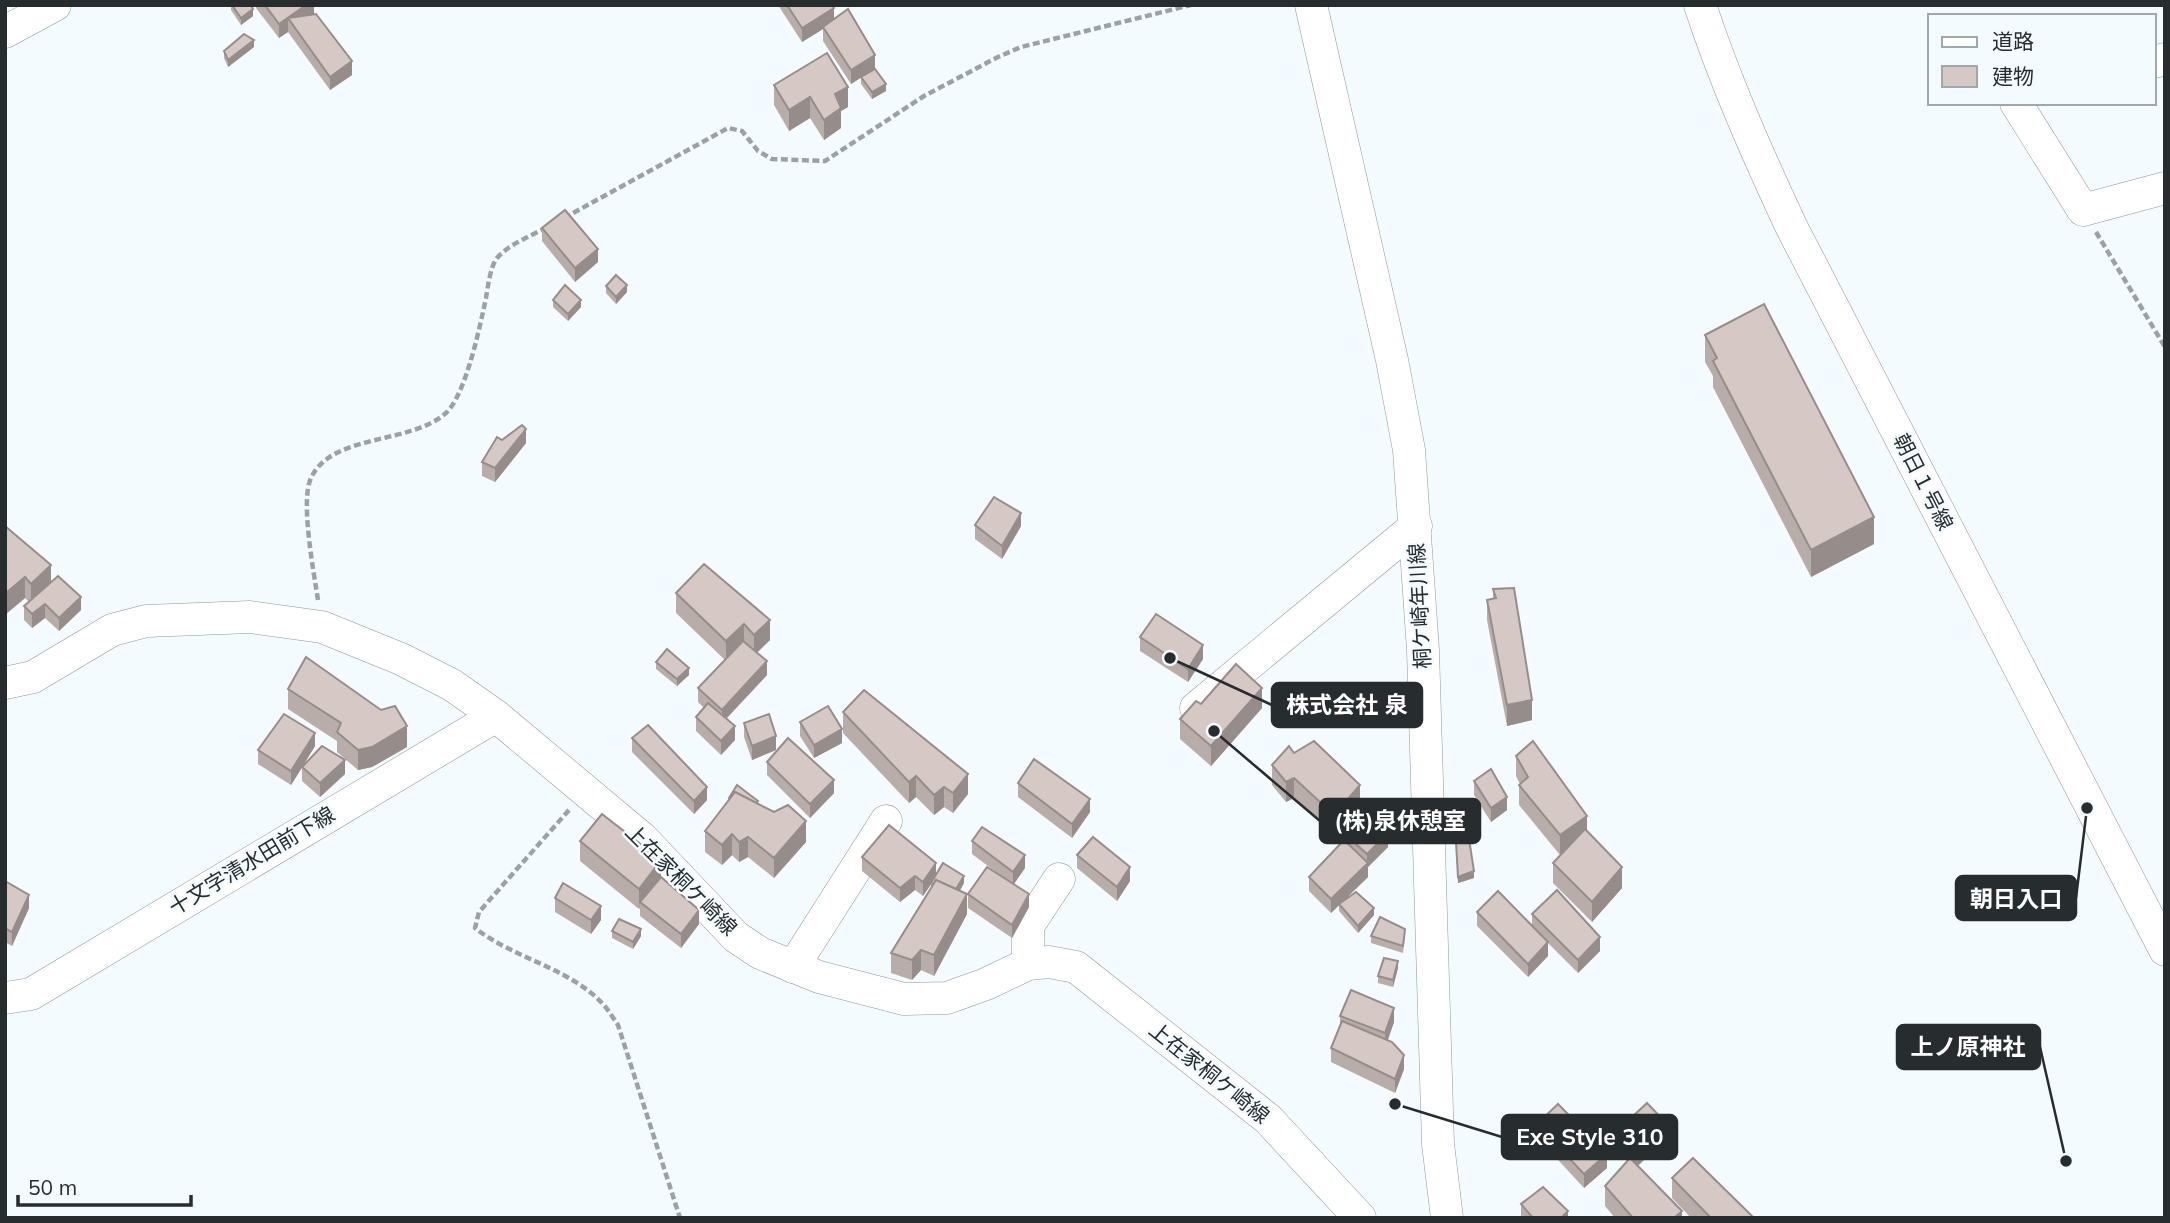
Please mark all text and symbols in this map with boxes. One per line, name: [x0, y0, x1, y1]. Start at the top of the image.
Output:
legend: [1928, 14, 2156, 105]
text: 道路: [1992, 28, 2034, 54]
text: 建物: [1992, 63, 2034, 89]
street label: 朝日１号線: [1888, 429, 1959, 534]
street label: 桐ケ崎年川線: [1403, 542, 1435, 670]
callout: 株式会社 泉: [1272, 683, 1422, 727]
text: 株式会社 泉: [1286, 690, 1408, 719]
callout: (株)泉休憩室: [1320, 799, 1480, 843]
street label: 十文字清水田前下線: [164, 800, 339, 920]
text: (株)泉休憩室: [1334, 806, 1466, 835]
street label: 上在家桐ケ崎線: [621, 818, 743, 940]
callout: 朝日入口: [1956, 876, 2076, 920]
text: 朝日入口: [1970, 884, 2062, 913]
street label: 上在家桐ケ崎線: [1144, 1016, 1275, 1129]
callout: 上ノ原神社: [1897, 1025, 2040, 1069]
text: 上ノ原神社: [1911, 1032, 2026, 1061]
callout: Exe Style 310: [1502, 1115, 1677, 1159]
text: Exe Style 310: [1516, 1122, 1664, 1151]
scale bar: [18, 1164, 191, 1208]
text: 50 m: [28, 1174, 77, 1200]

